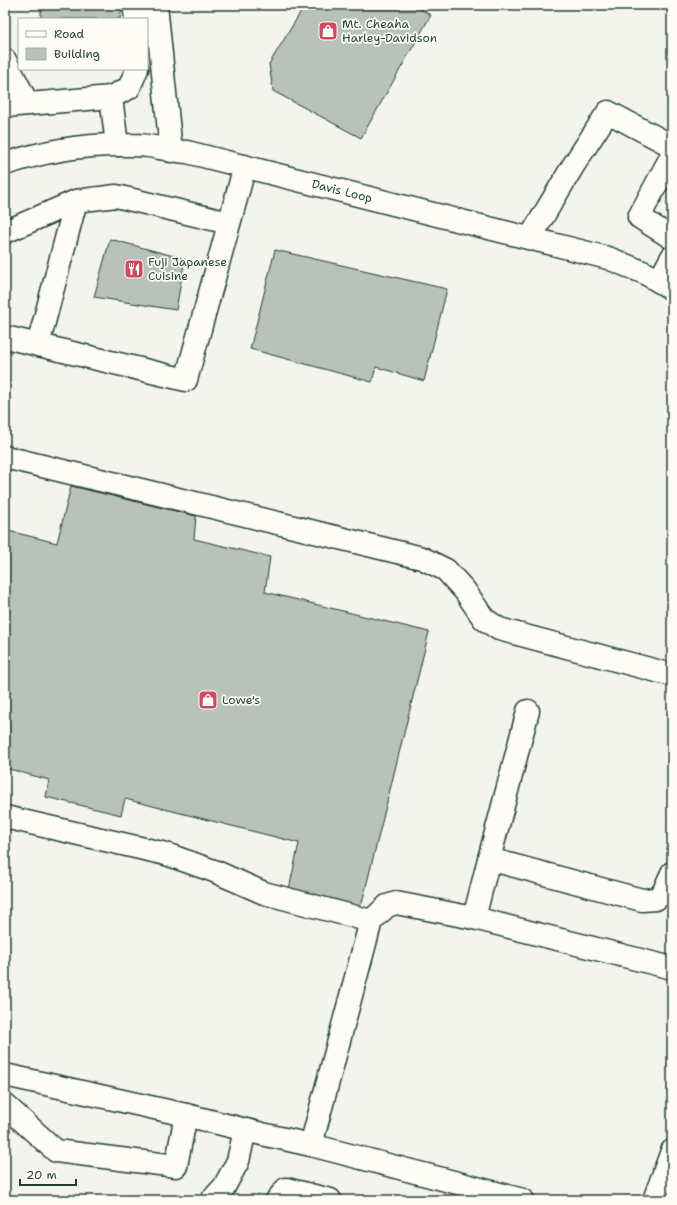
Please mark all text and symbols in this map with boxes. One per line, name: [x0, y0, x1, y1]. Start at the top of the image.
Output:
place label: Mt. Cheaha Harley-Davidson: [342, 16, 437, 46]
legend: [18, 18, 148, 70]
shop icon: Mt. Cheaha Harley-Davidson: [317, 20, 339, 42]
text: Road: [54, 26, 85, 42]
text: Building: [54, 46, 100, 62]
street label: Davis Loop: [310, 176, 374, 206]
place label: Fuji Japanese Cuisine: [148, 254, 227, 284]
restaurant icon: Fuji Japanese Cuisine: [123, 258, 145, 280]
shop icon: Lowe's: [197, 689, 219, 711]
place label: Lowe's: [222, 692, 260, 708]
scale bar: [20, 1161, 76, 1187]
text: 20 m: [26, 1167, 57, 1183]

